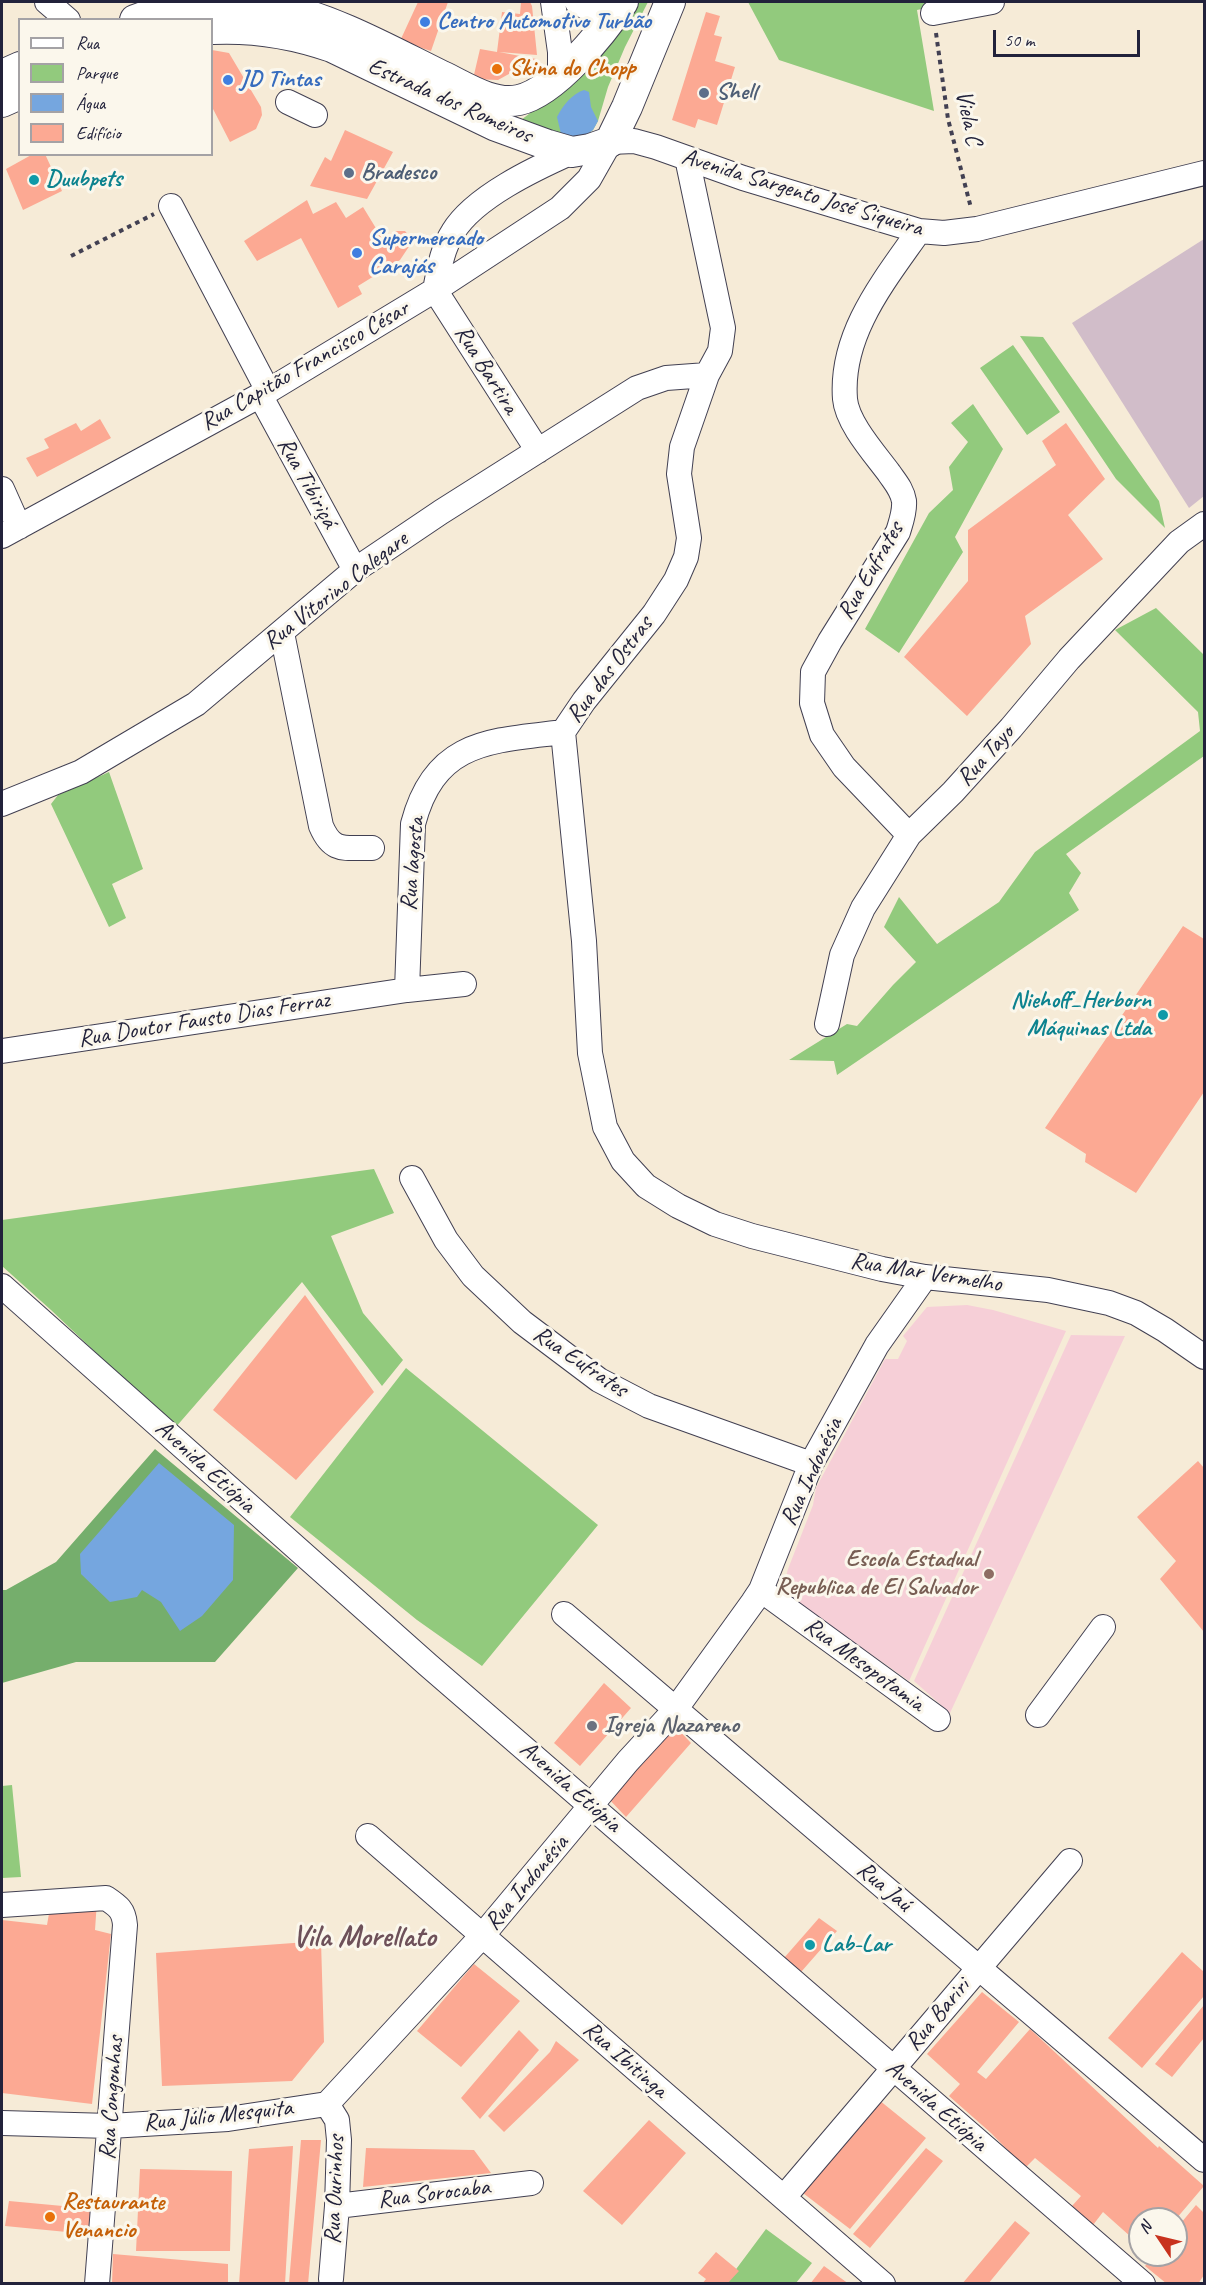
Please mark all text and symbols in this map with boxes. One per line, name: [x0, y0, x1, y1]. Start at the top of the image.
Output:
place label: Centro Automotivo Turbão: [437, 8, 651, 36]
marker: Centro Automotivo Turbão: [418, 15, 432, 29]
legend: [18, 18, 213, 156]
scale bar: [996, 18, 1143, 56]
text: 50 m: [1004, 29, 1035, 51]
text: Rua: [76, 32, 99, 54]
street label: Estrada dos Romeiros: [363, 52, 537, 150]
place label: Skina do Chopp: [509, 55, 635, 83]
text: Parque: [76, 62, 117, 84]
marker: Skina do Chopp: [490, 62, 504, 76]
place label: JD Tintas: [240, 66, 320, 94]
marker: JD Tintas: [221, 73, 235, 87]
place label: Shell: [716, 79, 756, 107]
marker: Shell: [697, 86, 711, 100]
street label: Viela C: [948, 88, 988, 148]
text: Água: [76, 92, 105, 114]
text: Edifício: [76, 122, 121, 144]
street label: Avenida Sargento José Siqueira: [678, 143, 926, 243]
place label: Bradesco: [361, 159, 436, 187]
place label: Duubpets: [46, 166, 122, 194]
marker: Bradesco: [342, 166, 356, 180]
marker: Duubpets: [27, 173, 41, 187]
place label: Supermercado Carajás: [369, 225, 483, 281]
marker: Supermercado Carajás: [350, 246, 364, 260]
street label: Rua Capitão Francisco César: [196, 295, 414, 437]
street label: Rua Bartira: [448, 320, 524, 420]
street label: Rua Tibiriçá: [270, 433, 344, 533]
street label: Rua Eufrates: [832, 517, 910, 625]
street label: Rua Vitorino Calegare: [258, 526, 414, 656]
street label: Rua das Ostras: [561, 611, 659, 729]
street label: Rua Tayo: [951, 720, 1021, 792]
street label: Rua lagosta: [395, 816, 431, 912]
street label: Rua Doutor Fausto Dias Ferraz: [76, 986, 332, 1054]
place label: Niehoff_Herborn Máquinas Ltda: [1011, 987, 1151, 1043]
marker: Niehoff_Herborn Máquinas Ltda: [1156, 1008, 1170, 1022]
street label: Rua Mar Vermelho: [849, 1247, 1003, 1299]
street label: Rua Eufrates: [527, 1320, 633, 1404]
street label: Avenida Etiópia: [149, 1414, 261, 1520]
street label: Rua Indonésia: [775, 1414, 849, 1530]
place label: Escola Estadual Republica de El Salvador: [776, 1546, 977, 1602]
marker: Escola Estadual Republica de El Salvador: [982, 1567, 996, 1581]
street label: Rua Mesopotamia: [798, 1612, 930, 1718]
place label: Igreja Nazareno: [604, 1712, 739, 1740]
marker: Igreja Nazareno: [585, 1719, 599, 1733]
street label: Avenida Etiópia: [513, 1735, 627, 1839]
street label: Rua Indonésia: [479, 1830, 575, 1936]
street label: Rua Jaú: [851, 1856, 917, 1918]
district label: Vila Morellato: [292, 1920, 436, 1956]
place label: Lab-Lar: [822, 1931, 891, 1959]
marker: Lab-Lar: [803, 1938, 817, 1952]
street label: Rua Bariri: [899, 1973, 977, 2057]
street label: Rua Ibitinga: [577, 2015, 673, 2105]
street label: Rua Congonhas: [93, 2035, 131, 2161]
street label: Avenida Etiópia: [879, 2054, 993, 2158]
street label: Rua Júlio Mesquita: [142, 2094, 294, 2138]
street label: Rua Ourinhos: [319, 2135, 351, 2245]
street label: Rua Sorocaba: [376, 2173, 492, 2215]
place label: Restaurante Venancio: [62, 2189, 164, 2245]
north arrow: [1128, 2207, 1188, 2267]
marker: Restaurante Venancio: [43, 2210, 57, 2224]
text: N: [1134, 2218, 1156, 2238]

